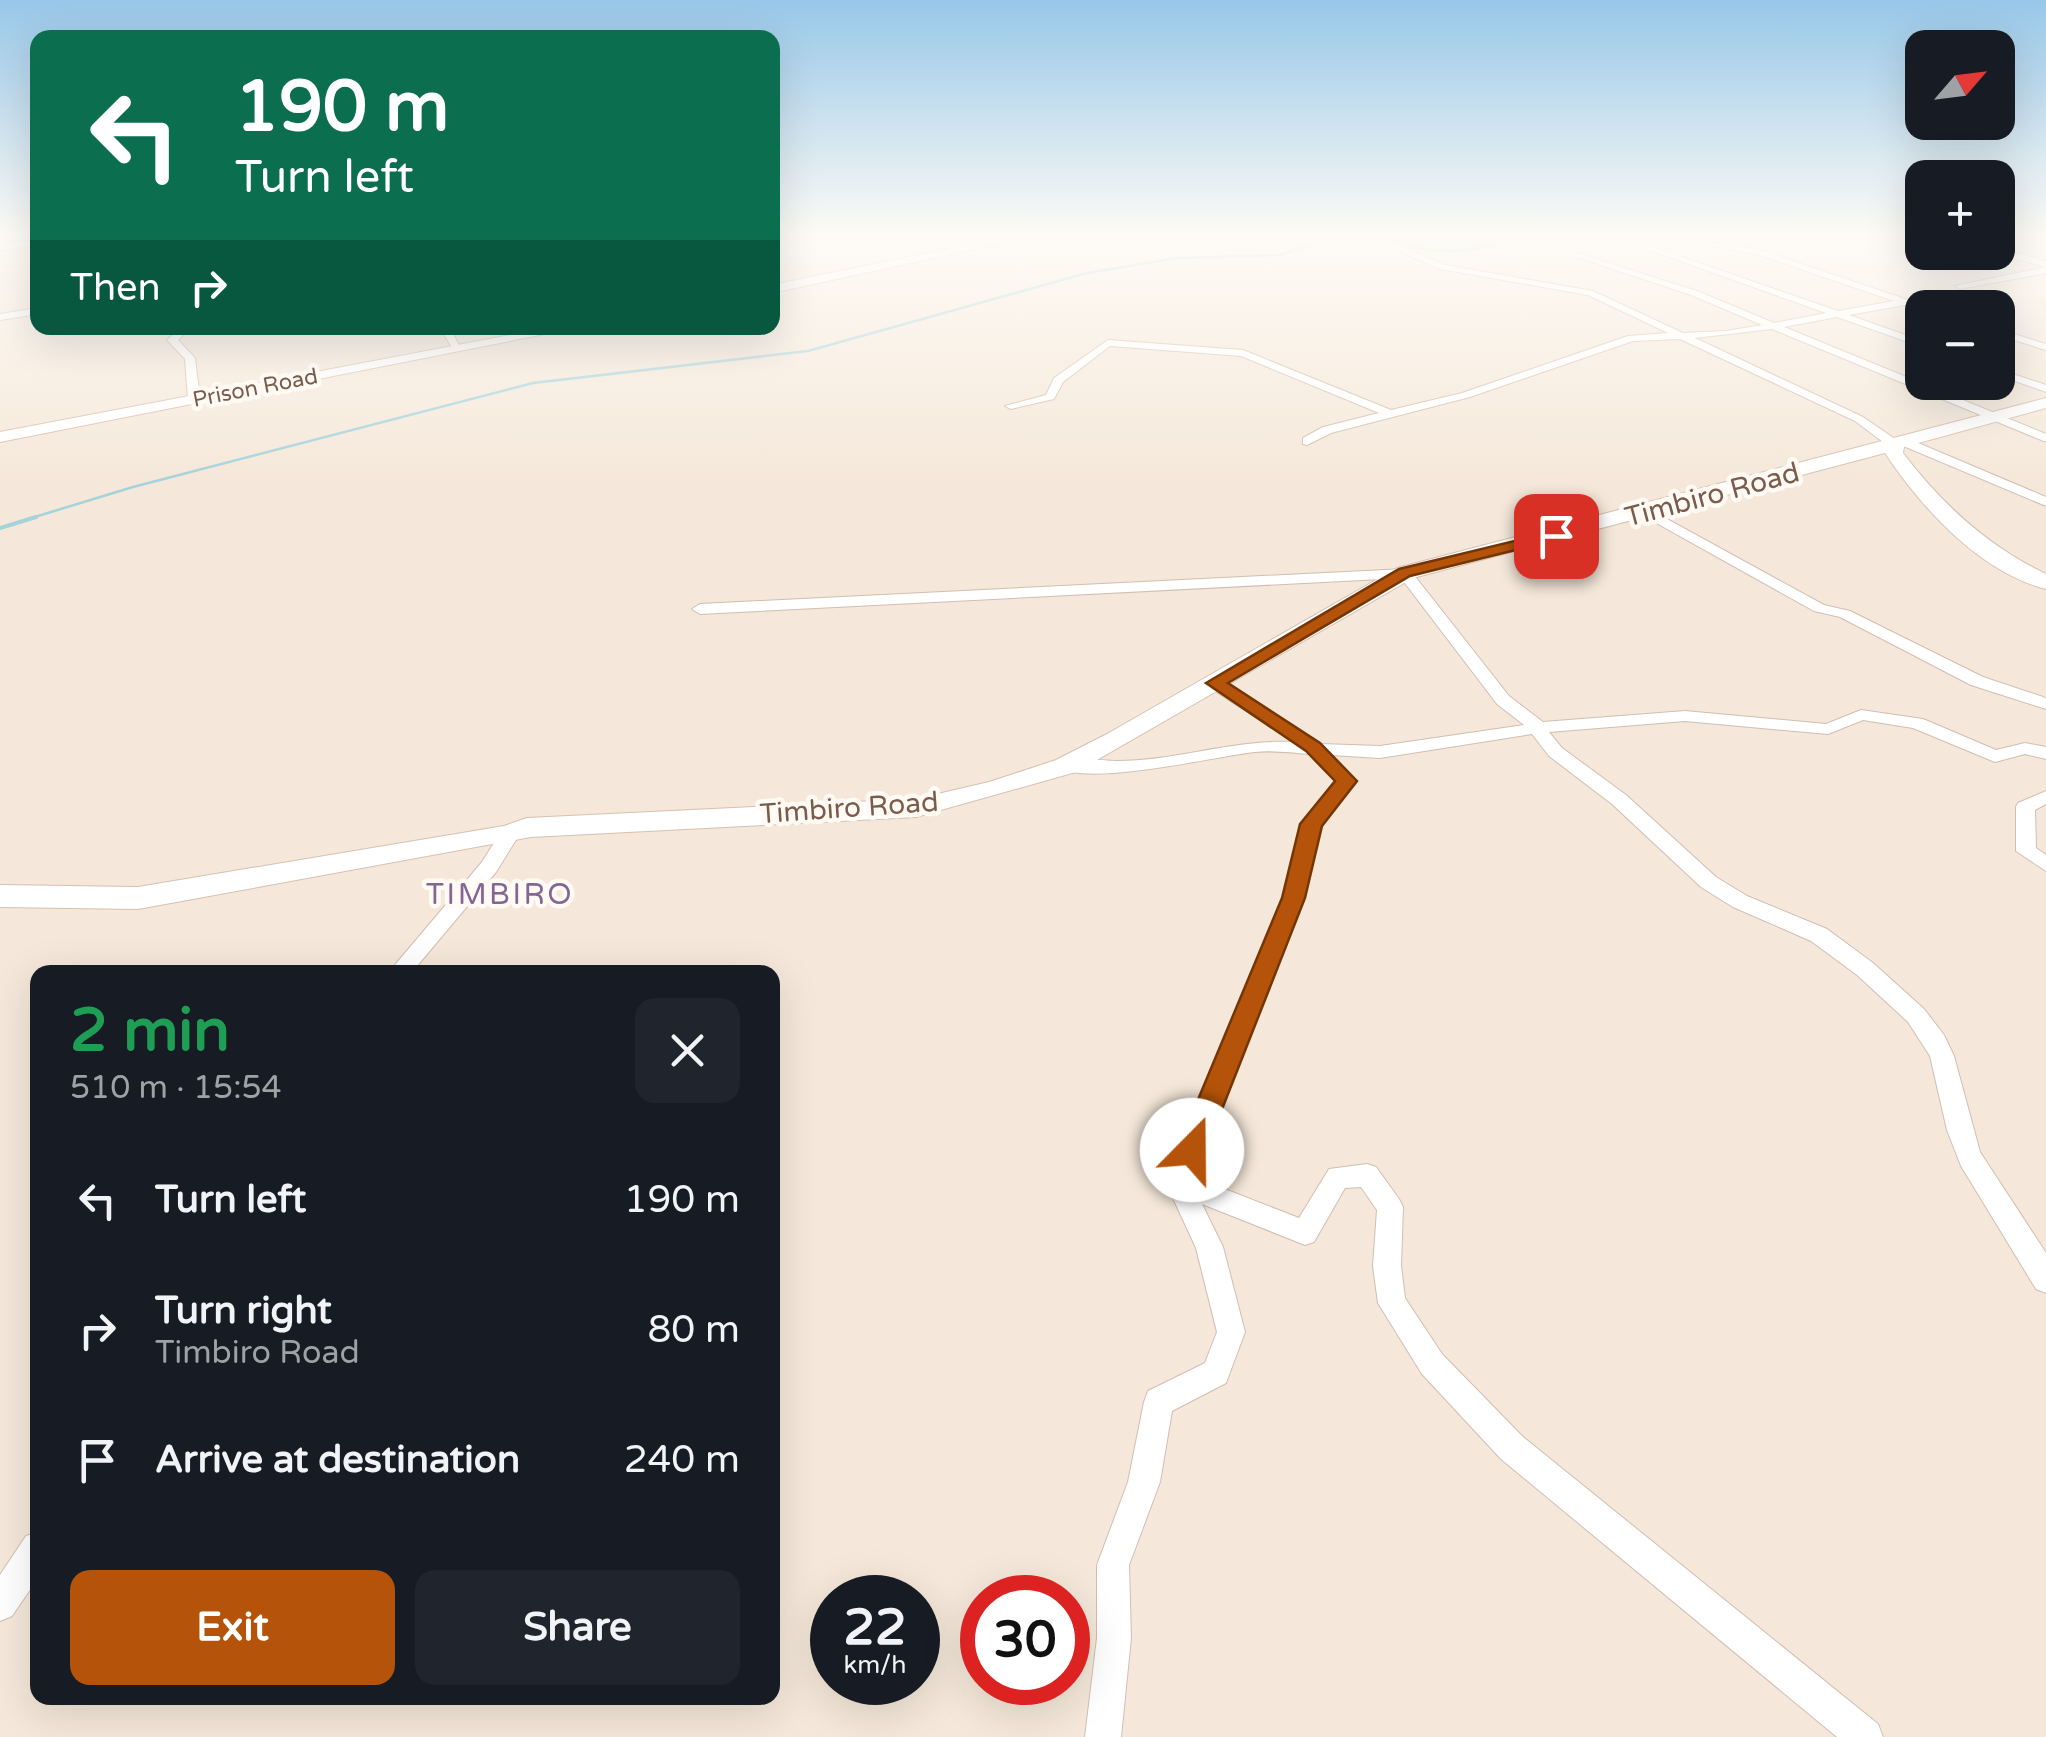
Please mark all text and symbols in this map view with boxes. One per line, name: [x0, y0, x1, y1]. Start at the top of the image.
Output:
north arrow: [1905, 30, 2015, 140]
map controls: [1905, 30, 2015, 400]
text: 190 m: [235, 66, 449, 150]
icon: left: [70, 70, 200, 200]
text: Turn left: [235, 151, 414, 205]
button: +: [1905, 160, 2015, 270]
icon: right: [181, 260, 236, 315]
text: Then: [70, 265, 161, 311]
button: −: [1905, 290, 2015, 400]
street label: Prison Road: [190, 363, 320, 413]
street label: Timbiro Road: [1621, 455, 1803, 535]
pin: [1514, 494, 1599, 579]
icon: arrive: [1529, 509, 1584, 564]
street label: Timbiro Road: [759, 785, 940, 831]
district label: TIMBIRO: [426, 876, 574, 913]
text: 2 min: [70, 995, 230, 1067]
button: close: [635, 998, 740, 1103]
text: 510 m · 15:54: [70, 1069, 282, 1107]
position arrow: [1140, 1098, 1244, 1202]
icon: left: [70, 1173, 125, 1228]
text: Turn left: [155, 1177, 306, 1223]
text: 190 m: [624, 1177, 740, 1223]
text: Turn right: [155, 1288, 332, 1334]
icon: right: [70, 1303, 125, 1358]
text: 80 m: [648, 1307, 740, 1353]
text: Timbiro Road: [155, 1334, 360, 1372]
icon: arrive: [70, 1433, 125, 1488]
text: Arrive at destination: [155, 1437, 520, 1483]
text: 240 m: [624, 1437, 740, 1483]
button: Exit: [70, 1570, 395, 1685]
button: Share: [415, 1570, 740, 1685]
speed limit sign: 30: [960, 1575, 1090, 1705]
text: 22: [844, 1598, 906, 1658]
text: km/h: [844, 1650, 906, 1680]

